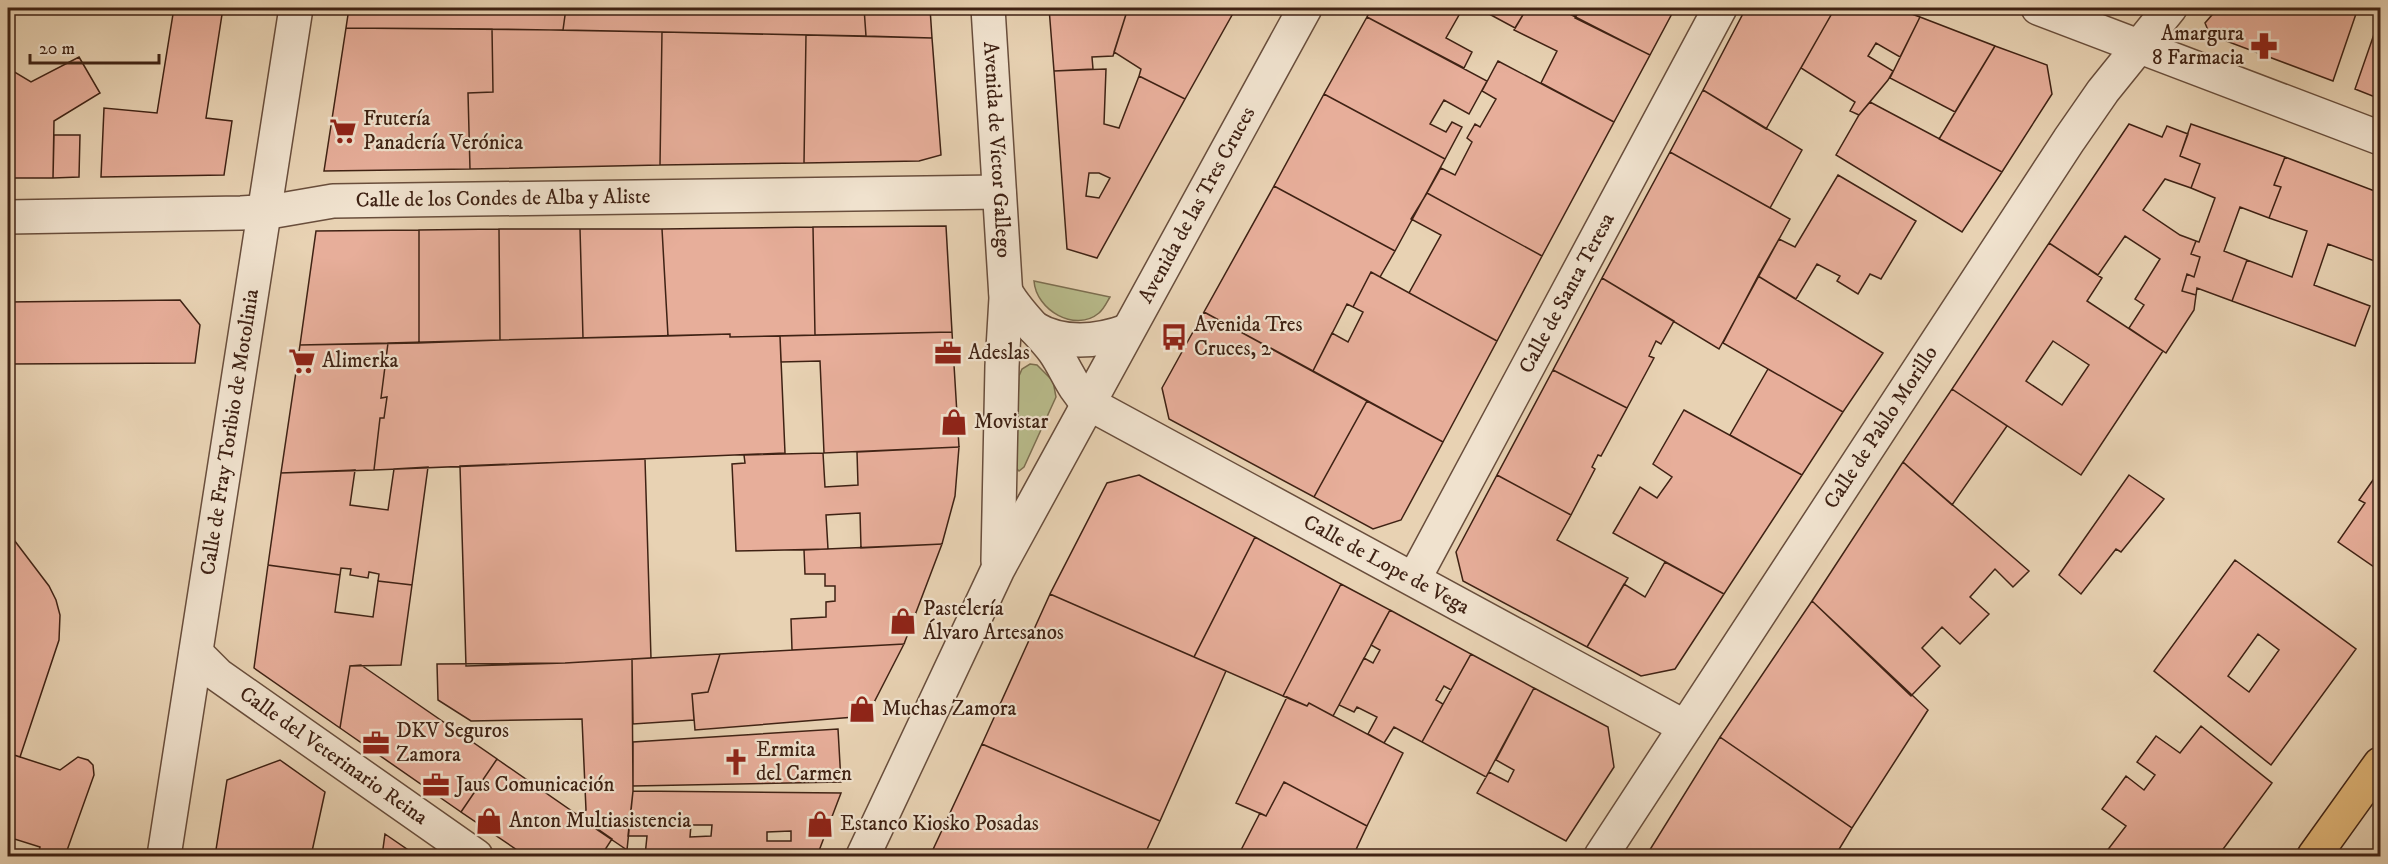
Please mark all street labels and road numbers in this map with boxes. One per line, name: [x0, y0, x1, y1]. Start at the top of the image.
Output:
street label: Avenida de Víctor Gallego: [977, 41, 1016, 259]
street label: Avenida de las Tres Cruces: [1133, 102, 1261, 308]
street label: Calle de los Condes de Alba y Aliste: [355, 184, 651, 214]
street label: Calle de Santa Teresa: [1513, 209, 1621, 378]
street label: Calle de Fray Toribio de Motolinia: [195, 287, 265, 577]
street label: Calle de Pablo Morillo: [1818, 341, 1944, 514]
street label: Calle de Lope de Vega: [1299, 509, 1474, 621]
street label: Calle del Veterinario Reina: [234, 681, 433, 831]

